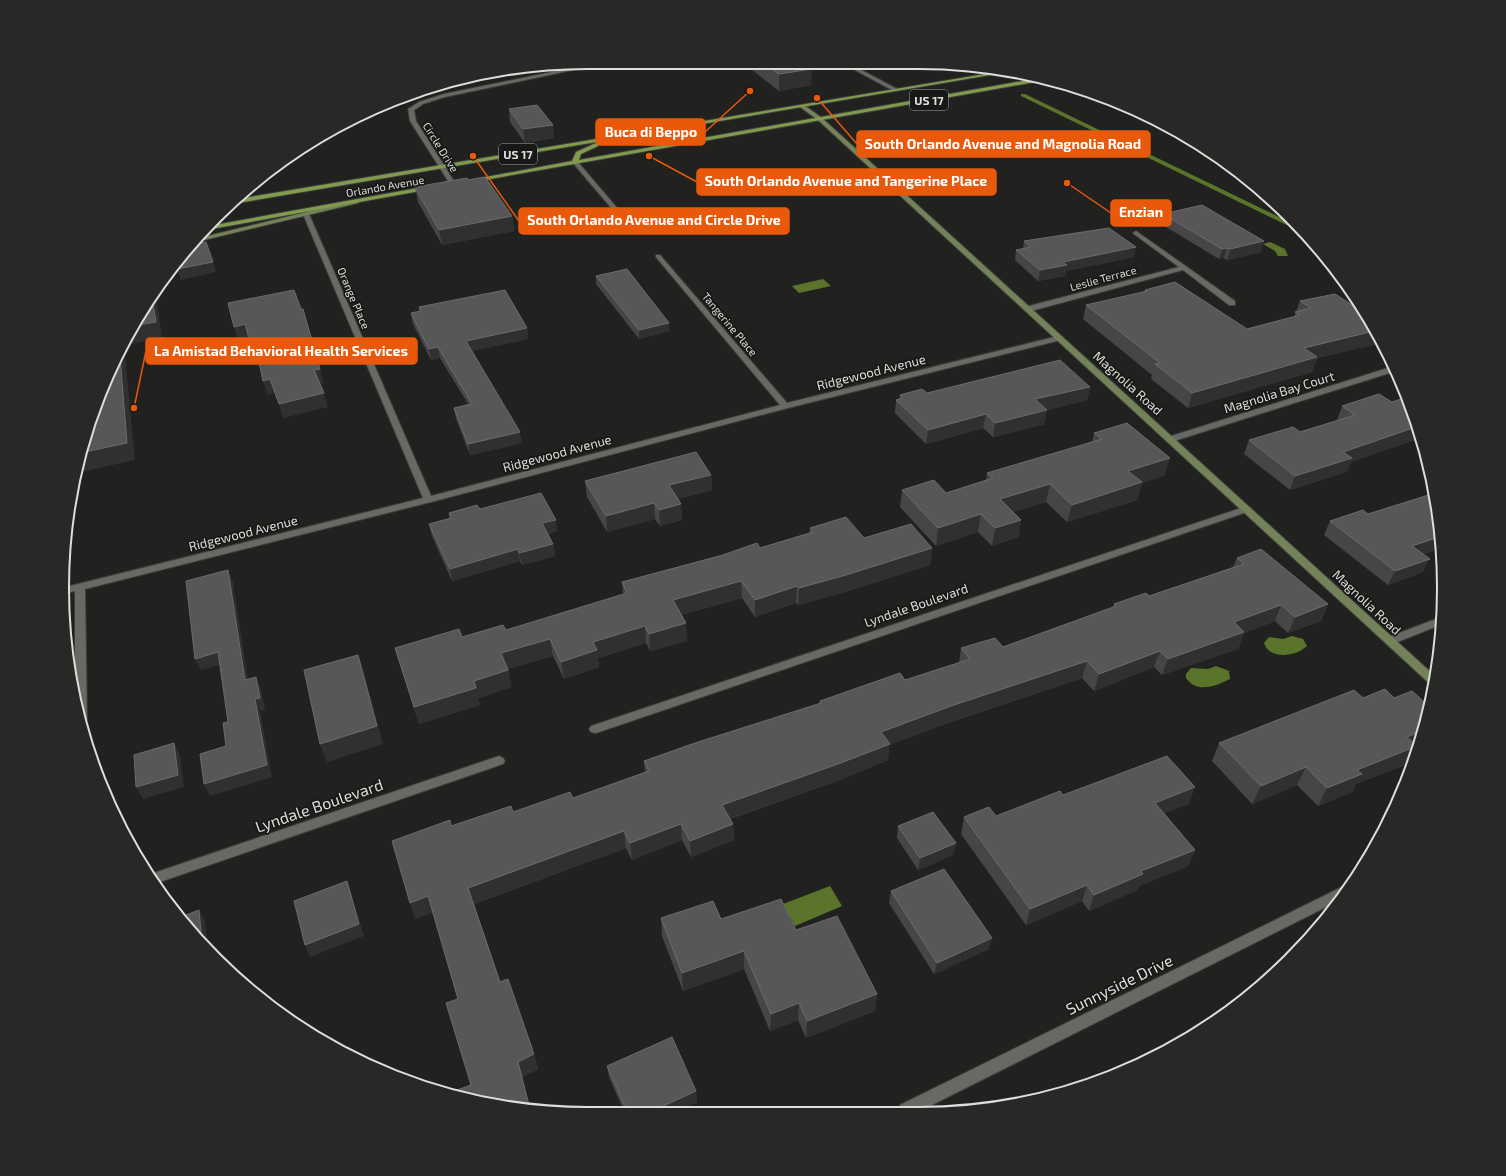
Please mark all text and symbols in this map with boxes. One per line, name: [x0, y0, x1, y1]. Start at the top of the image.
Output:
road number: US 17: [910, 90, 948, 110]
callout: Buca di Beppo: [596, 119, 705, 145]
street label: Circle Drive: [421, 120, 462, 174]
text: Buca di Beppo: [605, 123, 697, 140]
callout: South Orlando Avenue and Magnolia Road: [857, 131, 1150, 157]
text: South Orlando Avenue and Magnolia Road: [865, 135, 1141, 152]
road number: US 17: [499, 144, 537, 164]
callout: South Orlando Avenue and Tangerine Place: [697, 169, 996, 195]
text: South Orlando Avenue and Tangerine Place: [705, 172, 987, 189]
street label: Orlando Avenue: [345, 173, 425, 199]
callout: Enzian: [1111, 200, 1171, 226]
text: Enzian: [1119, 203, 1163, 220]
callout: South Orlando Avenue and Circle Drive: [519, 208, 789, 234]
text: South Orlando Avenue and Circle Drive: [527, 211, 781, 228]
street label: Leslie Terrace: [1068, 263, 1138, 293]
street label: Orange Place: [335, 265, 373, 331]
street label: Tangerine Place: [700, 290, 760, 358]
callout: La Amistad Behavioral Health Services: [146, 338, 417, 364]
text: La Amistad Behavioral Health Services: [154, 342, 408, 359]
street label: Magnolia Road: [1090, 348, 1166, 418]
street label: Ridgewood Avenue: [815, 351, 927, 393]
street label: Magnolia Bay Court: [1222, 368, 1336, 416]
street label: Ridgewood Avenue: [501, 431, 613, 475]
street label: Ridgewood Avenue: [187, 512, 299, 554]
street label: Magnolia Road: [1329, 566, 1405, 638]
street label: Lyndale Boulevard: [862, 580, 970, 630]
street label: Lyndale Boulevard: [253, 774, 385, 836]
street label: Sunnyside Drive: [1062, 950, 1176, 1018]

